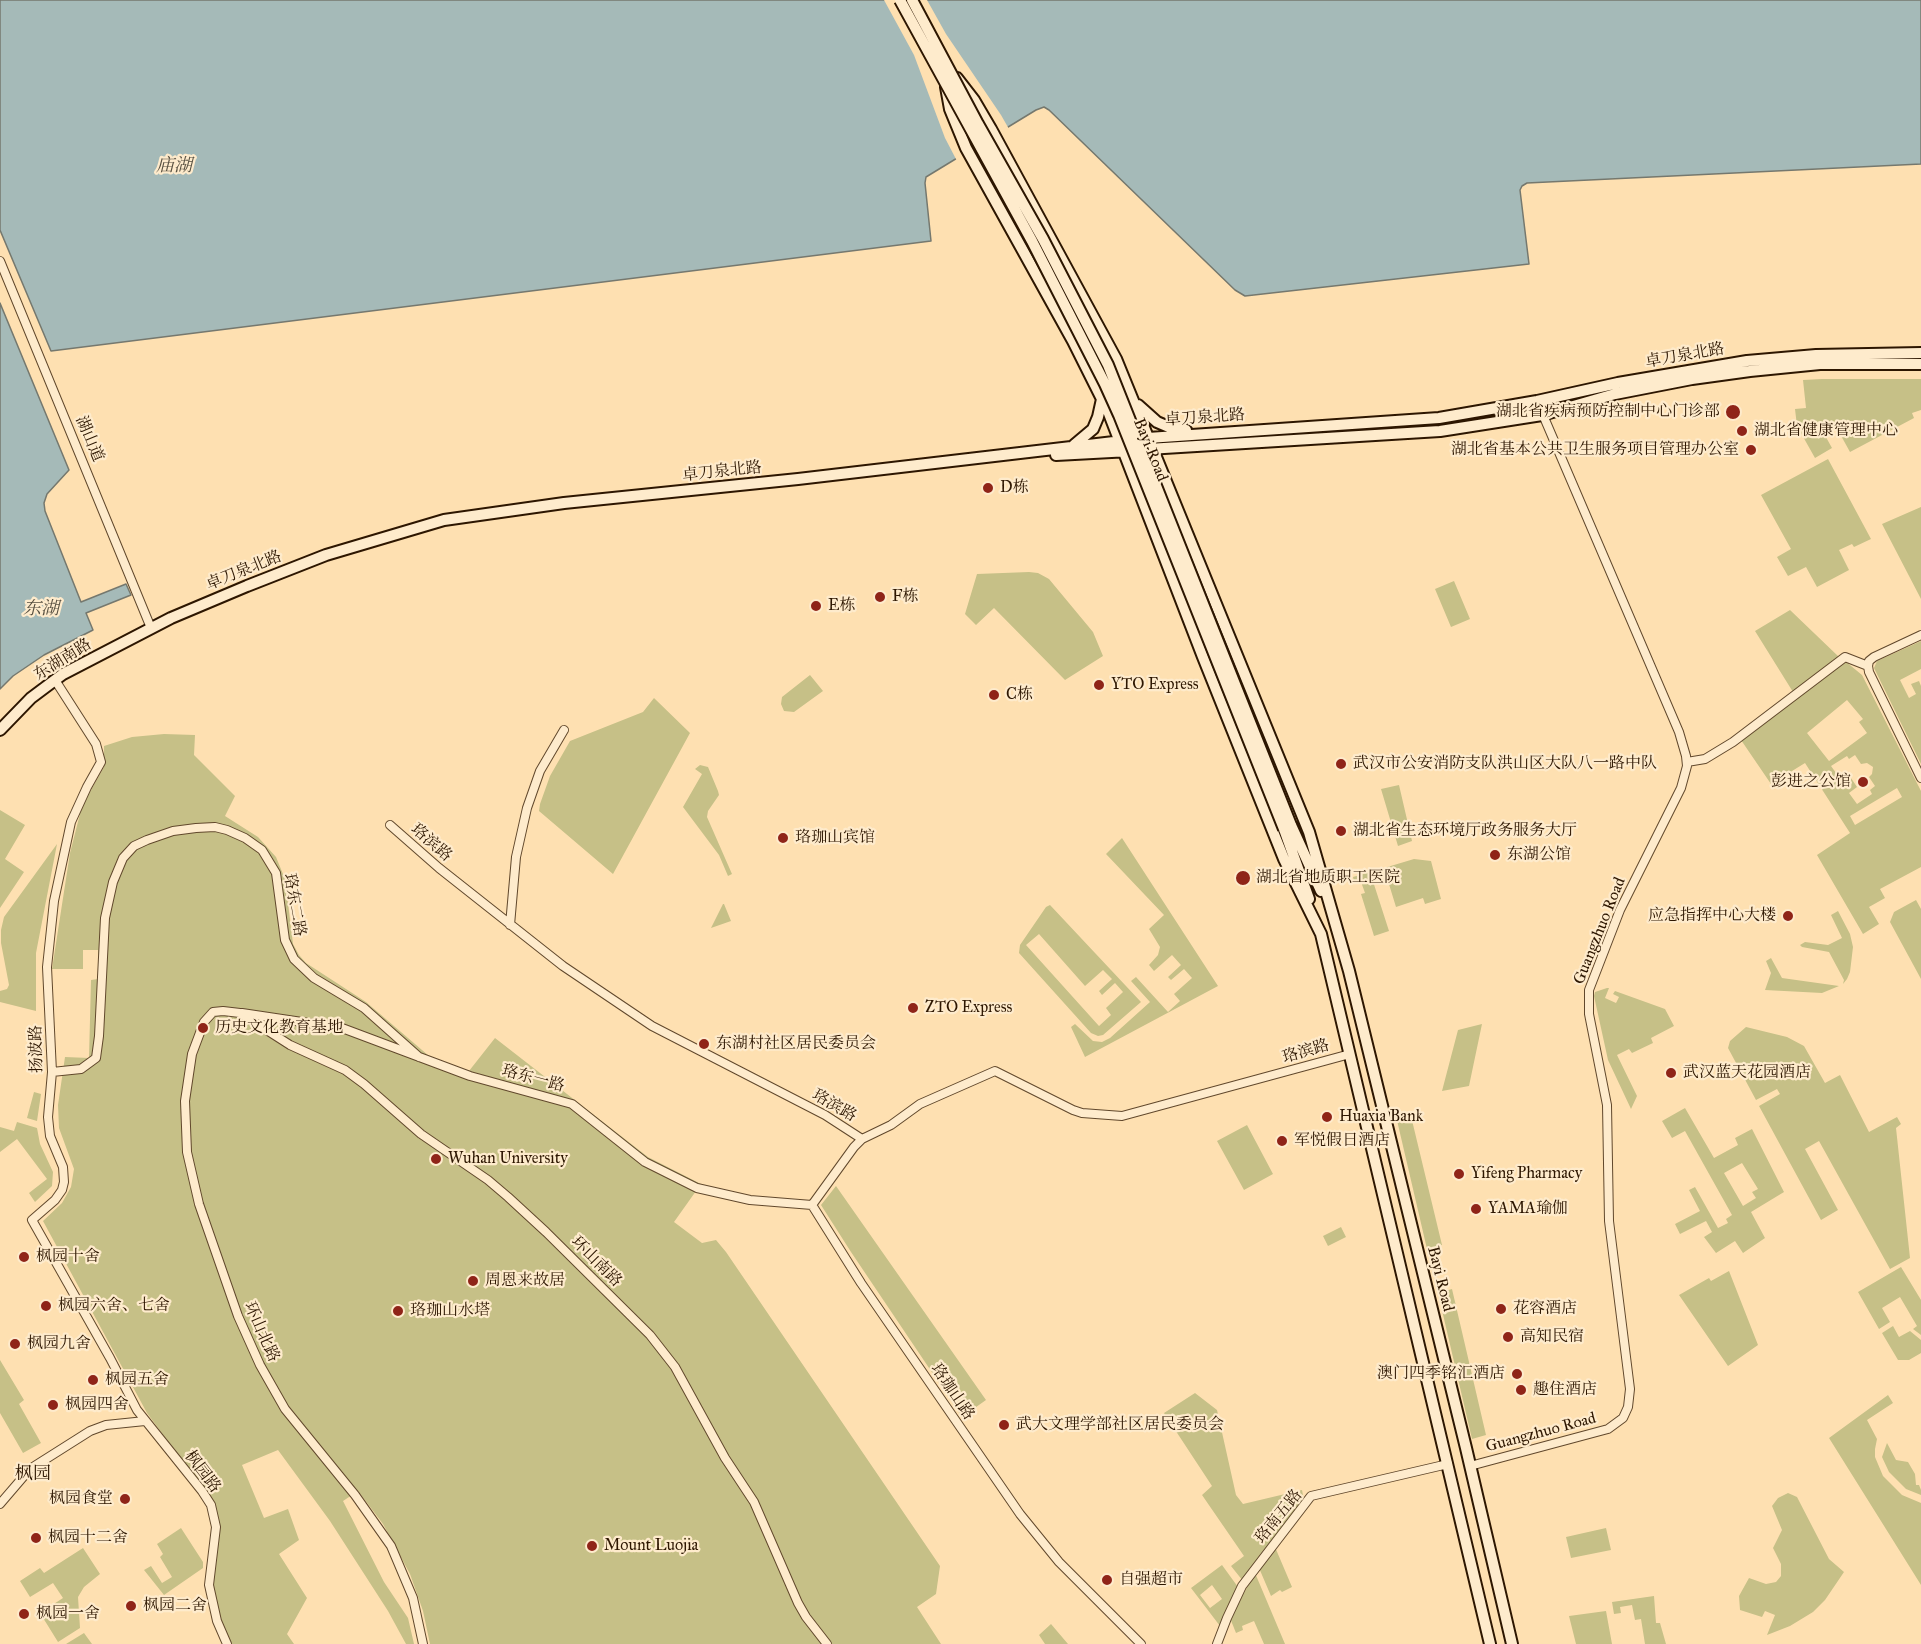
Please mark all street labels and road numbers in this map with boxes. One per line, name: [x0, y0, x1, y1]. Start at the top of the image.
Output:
street label: 卓刀泉北路: [1644, 340, 1726, 372]
street label: 卓刀泉北路: [1164, 406, 1246, 430]
street label: 湖山道: [71, 413, 107, 465]
street label: Bayi Road: [1129, 416, 1171, 484]
street label: 卓刀泉北路: [681, 458, 763, 486]
street label: 卓刀泉北路: [203, 547, 285, 595]
street label: 东湖南路: [31, 635, 95, 685]
street label: 珞滨路: [407, 820, 455, 866]
street label: 珞东二路: [279, 872, 309, 938]
street label: Guangzhuo Road: [1570, 875, 1630, 987]
street label: 扬波路: [27, 1025, 47, 1073]
street label: 珞滨路: [1280, 1036, 1332, 1068]
street label: 珞东一路: [500, 1061, 566, 1097]
street label: 珞滨路: [808, 1086, 860, 1126]
street label: 环山南路: [567, 1233, 625, 1291]
street label: Bayi Road: [1423, 1244, 1457, 1314]
street label: 环山北路: [239, 1299, 283, 1365]
street label: 珞珈山路: [926, 1360, 978, 1424]
street label: Guangzhuo Road: [1484, 1409, 1598, 1457]
street label: 枫园路: [180, 1447, 224, 1497]
street label: 珞南五路: [1251, 1486, 1307, 1548]

